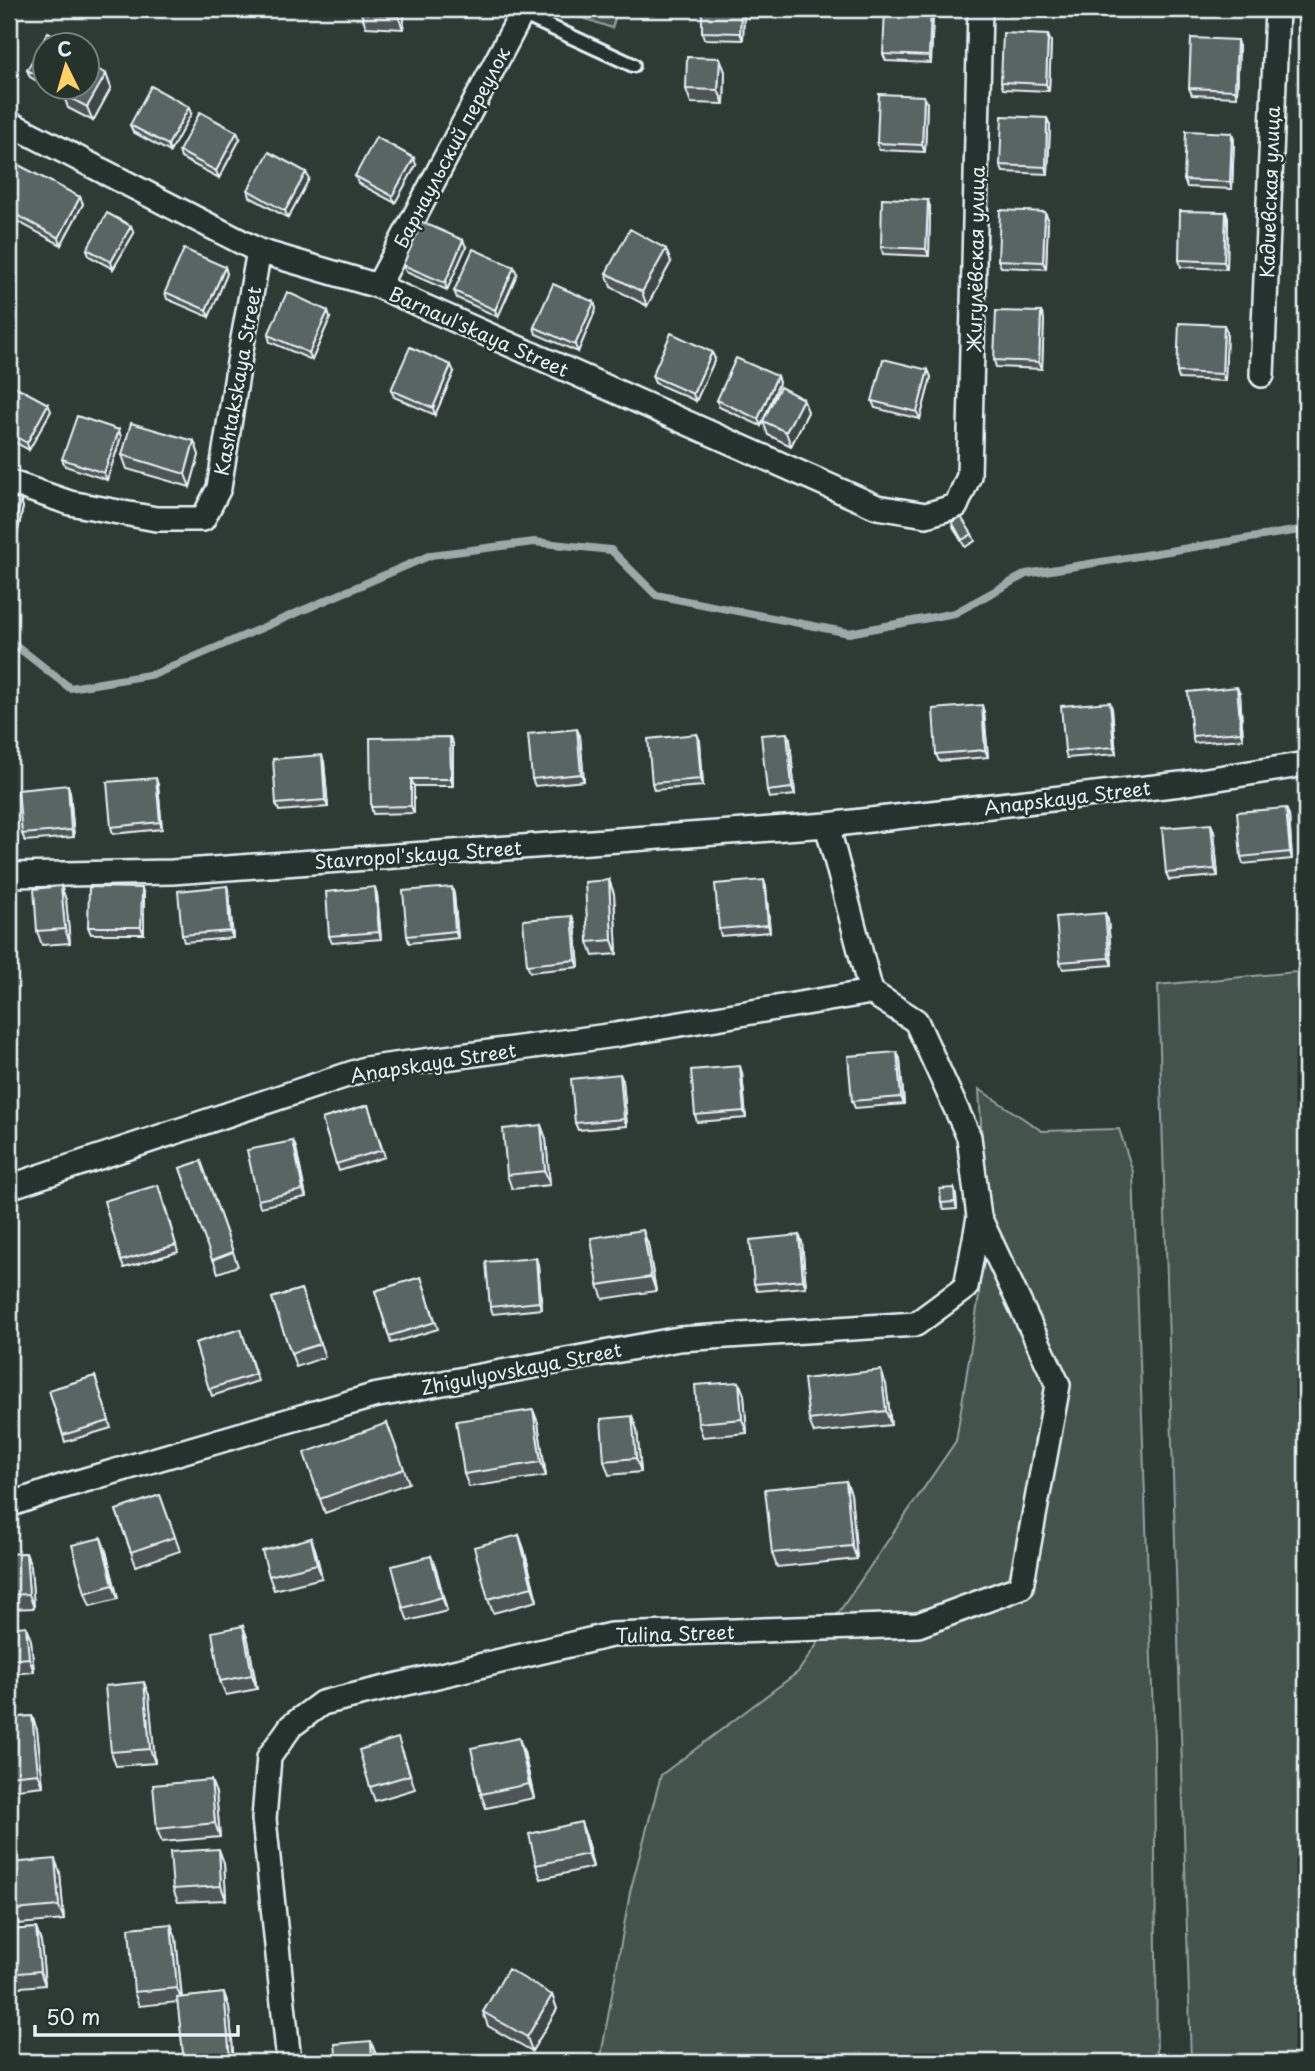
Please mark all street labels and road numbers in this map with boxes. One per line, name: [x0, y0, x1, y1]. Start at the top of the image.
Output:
street label: Барнаульский переулок: [386, 41, 516, 253]
street label: Кадиевская улица: [1252, 105, 1286, 278]
street label: Жигулёвская улица: [959, 166, 991, 353]
street label: Barnaul'skaya Street: [385, 279, 574, 383]
street label: Kashtakskaya Street: [207, 284, 267, 478]
street label: Anapskaya Street: [982, 773, 1152, 821]
street label: Stavropol'skaya Street: [313, 833, 523, 875]
street label: Anapskaya Street: [348, 1035, 518, 1089]
street label: Zhigulyovskaya Street: [418, 1335, 624, 1401]
street label: Tulina Street: [615, 1617, 735, 1649]

